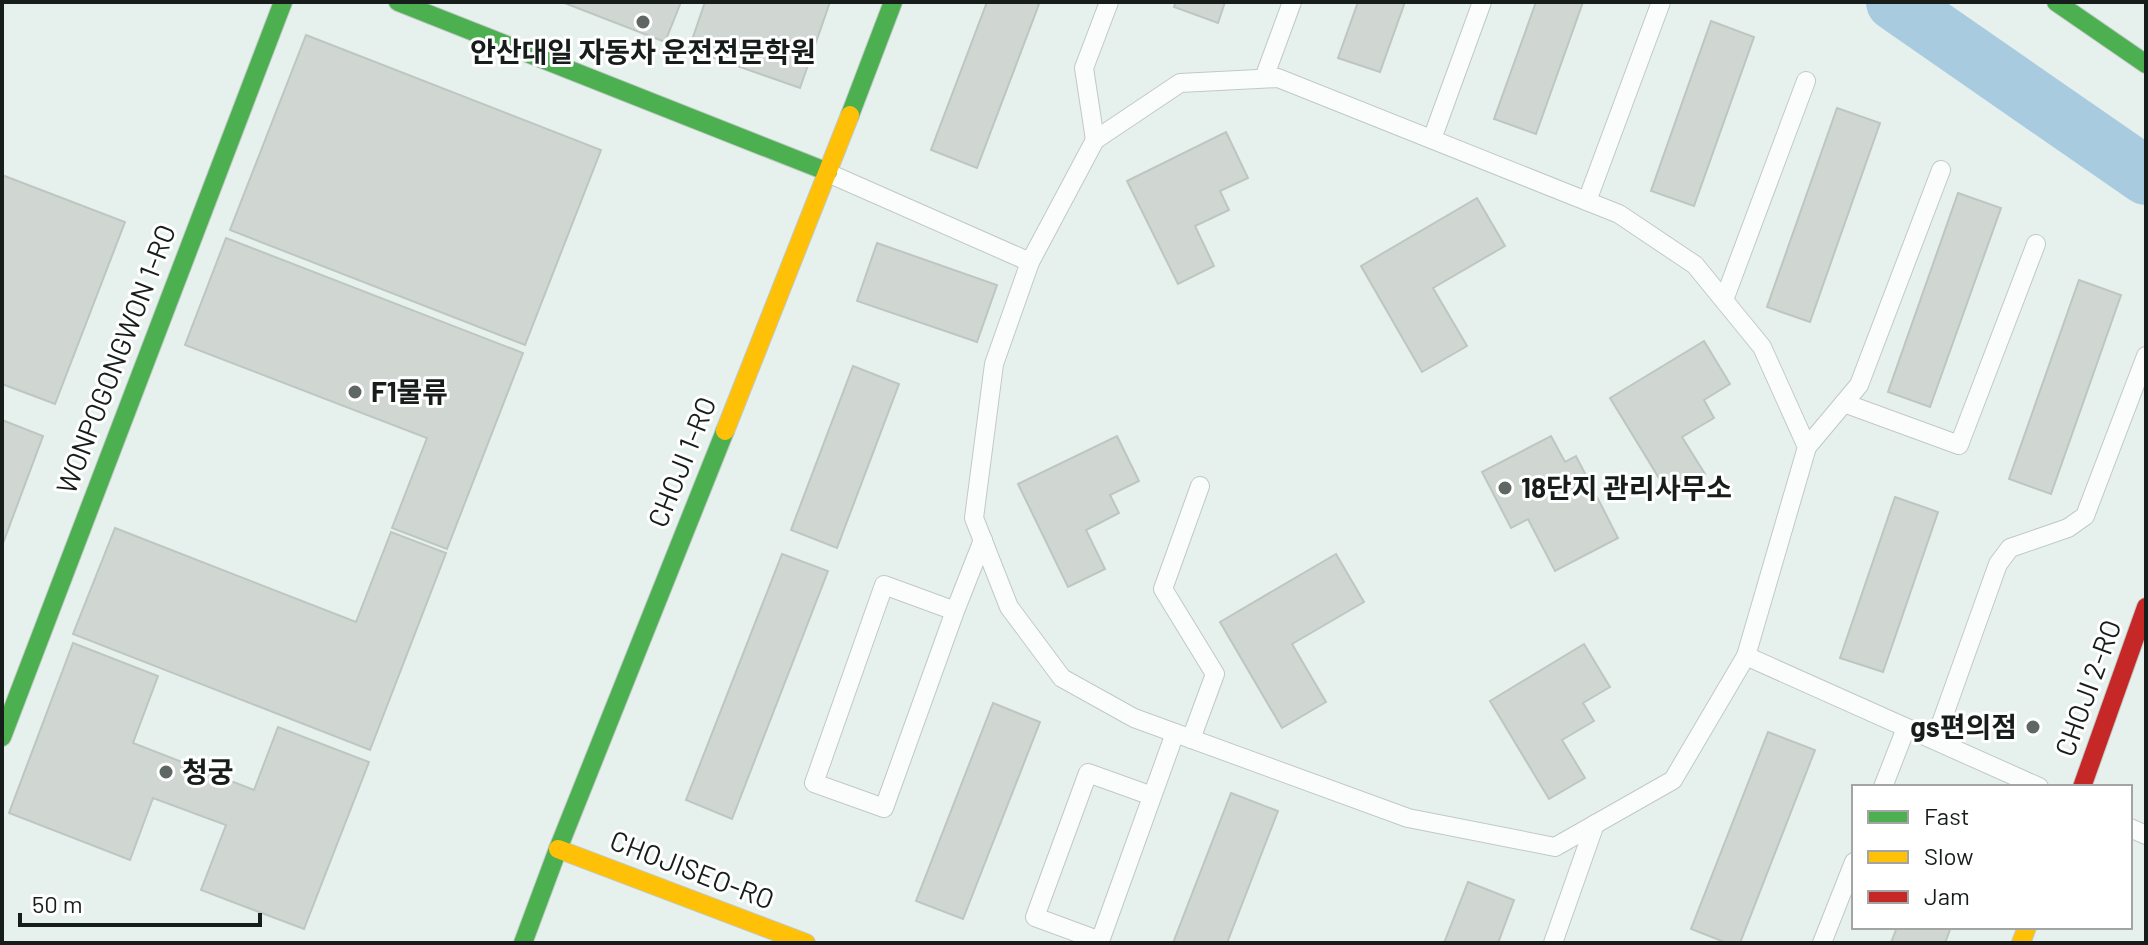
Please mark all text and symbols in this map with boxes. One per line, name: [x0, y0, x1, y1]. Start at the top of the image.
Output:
marker: 안산대일 자동차 운전전문학원: [634, 13, 652, 31]
place label: 안산대일 자동차 운전전문학원: [470, 34, 816, 68]
street label: WONPOGONGWON 1-RO: [48, 219, 182, 498]
place label: F1물류: [371, 374, 448, 408]
marker: F1물류: [346, 383, 364, 401]
street label: CHOJI 1-RO: [640, 391, 723, 532]
place label: 18단지 관리사무소: [1521, 470, 1732, 504]
marker: 18단지 관리사무소: [1496, 479, 1514, 497]
street label: CHOJI 2-RO: [2047, 615, 2127, 761]
place label: gs편의점: [1910, 709, 2017, 743]
marker: gs편의점: [2024, 718, 2042, 736]
place label: 청궁: [182, 754, 234, 788]
marker: 청궁: [157, 763, 175, 781]
legend: [1852, 785, 2132, 929]
text: Fast: [1924, 801, 1969, 830]
street label: CHOJISEO-RO: [606, 822, 779, 916]
text: Slow: [1924, 841, 1973, 870]
scale bar: [20, 877, 260, 927]
text: Jam: [1924, 881, 1970, 910]
text: 50 m: [32, 889, 83, 918]

